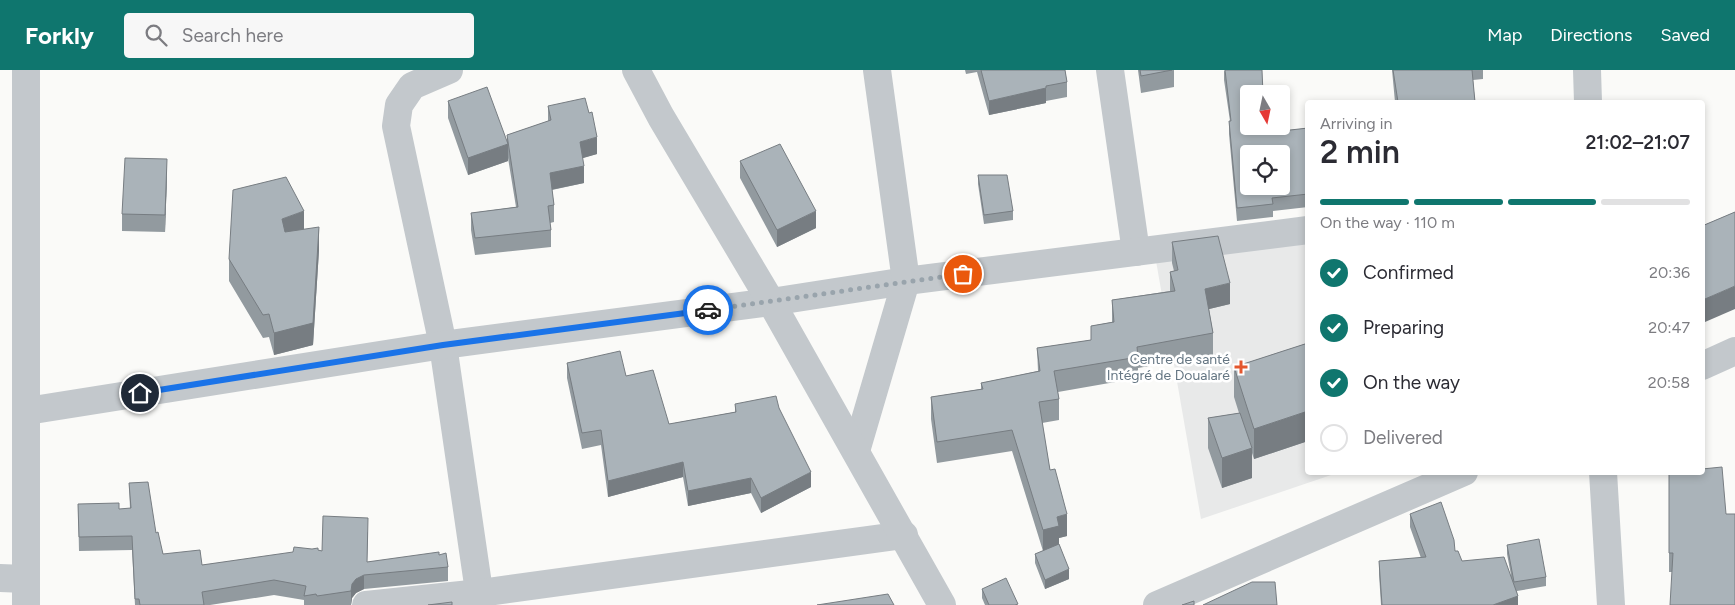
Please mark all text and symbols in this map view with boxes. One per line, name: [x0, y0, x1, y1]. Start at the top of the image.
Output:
search box: [124, 13, 474, 58]
text: Forkly: [25, 21, 94, 50]
icon: search: [142, 21, 170, 49]
text: Search here: [182, 24, 283, 47]
text: Map: [1487, 24, 1522, 46]
text: Directions: [1550, 24, 1632, 46]
text: Saved: [1660, 24, 1710, 46]
north arrow: [1240, 85, 1290, 135]
map controls: [1240, 85, 1290, 195]
text: Arriving in: [1320, 114, 1392, 133]
text: 21:02–21:07: [1585, 131, 1690, 154]
text: 2 min: [1320, 133, 1400, 171]
button: locate: [1240, 145, 1290, 195]
text: On the way · 110 m: [1320, 213, 1455, 232]
pin: [942, 253, 984, 295]
icon: check: [1320, 259, 1348, 287]
icon: bag: [949, 260, 977, 288]
text: Confirmed: [1363, 261, 1454, 284]
text: 20:36: [1649, 263, 1690, 282]
courier: [683, 285, 733, 335]
icon: car: [694, 296, 722, 324]
icon: check: [1320, 314, 1348, 342]
text: Preparing: [1363, 316, 1444, 339]
text: 20:47: [1648, 318, 1690, 337]
place label: Centre de santé Intégré de Doualaré: [1107, 351, 1230, 384]
marker: Centre de santé Intégré de Doualaré: [1234, 360, 1248, 374]
icon: check: [1320, 369, 1348, 397]
text: On the way: [1363, 371, 1460, 394]
pin: [119, 372, 161, 414]
text: 20:58: [1648, 373, 1690, 392]
icon: home: [126, 379, 154, 407]
text: Delivered: [1363, 426, 1443, 449]

